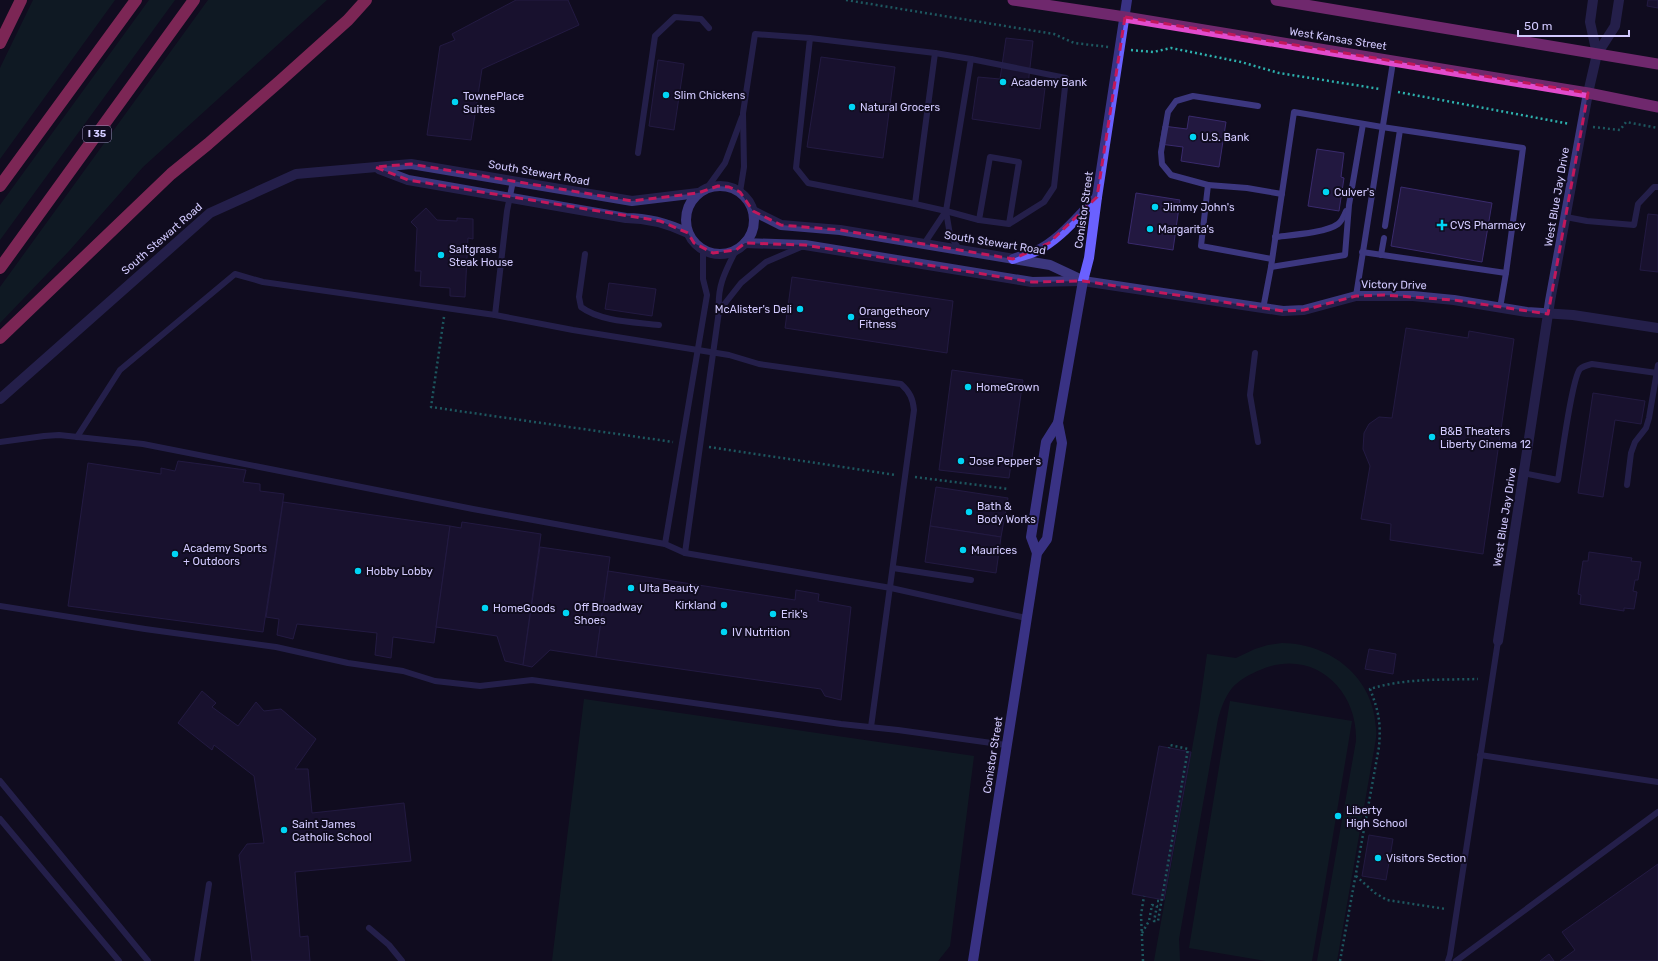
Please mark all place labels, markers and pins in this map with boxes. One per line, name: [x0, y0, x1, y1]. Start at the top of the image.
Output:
place label: Academy Bank: [1011, 76, 1087, 89]
marker: Academy Bank: [998, 77, 1008, 87]
place label: Slim Chickens: [674, 89, 746, 102]
place label: TownePlace Suites: [463, 90, 524, 116]
marker: Slim Chickens: [661, 90, 671, 100]
marker: TownePlace Suites: [450, 97, 460, 107]
place label: Natural Grocers: [860, 101, 940, 114]
marker: Natural Grocers: [847, 102, 857, 112]
place label: U.S. Bank: [1201, 131, 1250, 144]
marker: U.S. Bank: [1188, 132, 1198, 142]
place label: Culver's: [1334, 186, 1375, 199]
marker: Culver's: [1321, 187, 1331, 197]
place label: Jimmy John's: [1163, 201, 1235, 214]
marker: Jimmy John's: [1150, 202, 1160, 212]
place label: CVS Pharmacy: [1450, 219, 1525, 232]
marker: CVS Pharmacy: [1437, 220, 1447, 230]
place label: Margarita's: [1158, 223, 1215, 236]
marker: Margarita's: [1145, 224, 1155, 234]
place label: Saltgrass Steak House: [449, 243, 513, 269]
marker: Saltgrass Steak House: [436, 250, 446, 260]
place label: McAlister's Deli: [715, 303, 792, 316]
marker: McAlister's Deli: [795, 304, 805, 314]
place label: Orangetheory Fitness: [859, 305, 930, 331]
marker: Orangetheory Fitness: [846, 312, 856, 322]
place label: HomeGrown: [976, 381, 1039, 394]
marker: HomeGrown: [963, 382, 973, 392]
place label: B&B Theaters Liberty Cinema 12: [1440, 425, 1531, 451]
marker: B&B Theaters Liberty Cinema 12: [1427, 432, 1437, 442]
place label: Jose Pepper's: [969, 455, 1042, 468]
marker: Jose Pepper's: [956, 456, 966, 466]
place label: Bath & Body Works: [977, 500, 1036, 526]
marker: Bath & Body Works: [964, 507, 974, 517]
place label: Academy Sports + Outdoors: [183, 542, 267, 568]
place label: Maurices: [971, 544, 1018, 557]
marker: Maurices: [958, 545, 968, 555]
marker: Academy Sports + Outdoors: [170, 549, 180, 559]
place label: Hobby Lobby: [366, 565, 433, 578]
marker: Hobby Lobby: [353, 566, 363, 576]
place label: Ulta Beauty: [639, 582, 699, 595]
marker: Ulta Beauty: [626, 583, 636, 593]
place label: Kirkland: [675, 599, 716, 612]
marker: Kirkland: [719, 600, 729, 610]
place label: Off Broadway Shoes: [574, 601, 643, 627]
place label: HomeGoods: [493, 602, 556, 615]
marker: HomeGoods: [480, 603, 490, 613]
marker: Off Broadway Shoes: [561, 608, 571, 618]
place label: Erik's: [781, 608, 808, 621]
marker: Erik's: [768, 609, 778, 619]
place label: IV Nutrition: [732, 626, 790, 639]
marker: IV Nutrition: [719, 627, 729, 637]
place label: Liberty High School: [1346, 804, 1407, 830]
marker: Liberty High School: [1333, 811, 1343, 821]
place label: Saint James Catholic School: [292, 818, 372, 844]
marker: Saint James Catholic School: [279, 825, 289, 835]
place label: Visitors Section: [1386, 852, 1466, 865]
marker: Visitors Section: [1373, 853, 1383, 863]

